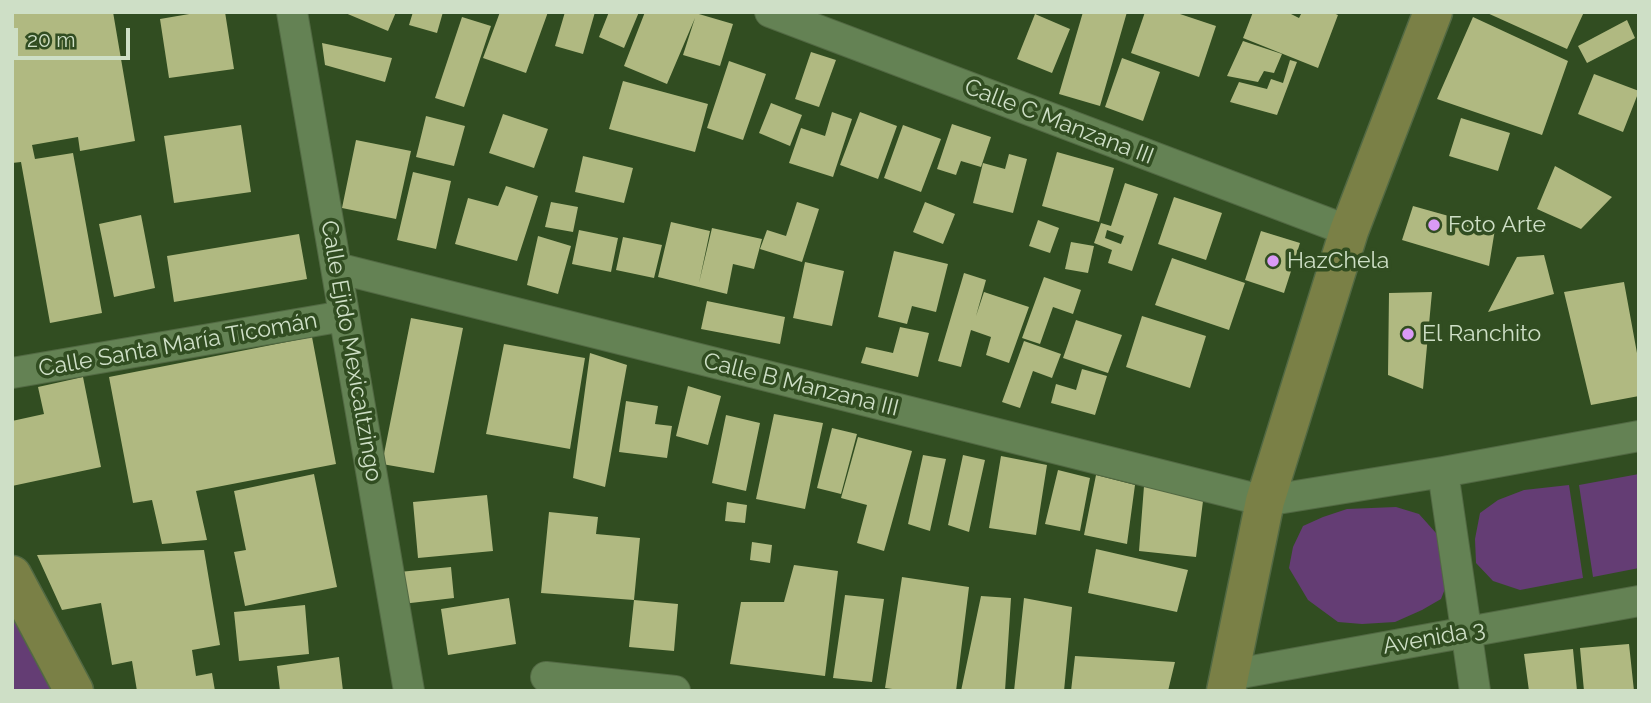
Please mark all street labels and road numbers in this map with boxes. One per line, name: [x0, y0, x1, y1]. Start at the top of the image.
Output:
street label: Calle C Manzana III: [960, 73, 1158, 171]
street label: Calle Ejido Mexicaltzingo: [314, 218, 388, 484]
street label: Calle Santa María Ticomán: [37, 307, 319, 383]
street label: Calle B Manzana III: [701, 347, 901, 423]
street label: Avenida 3: [1381, 615, 1487, 661]

